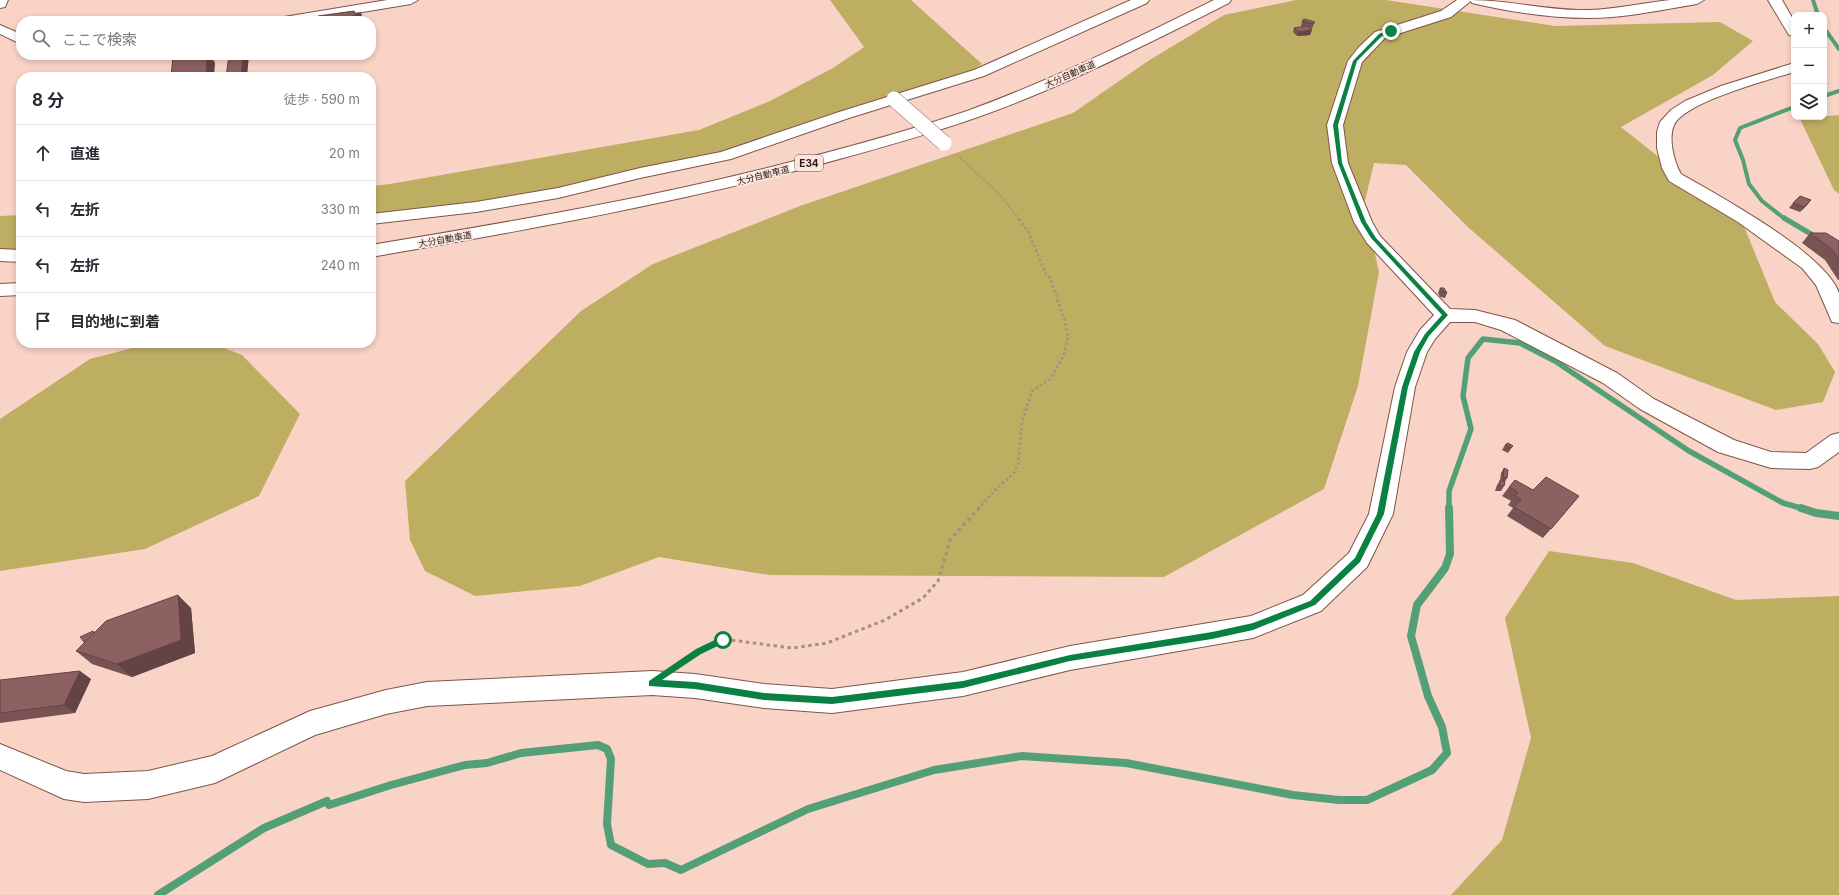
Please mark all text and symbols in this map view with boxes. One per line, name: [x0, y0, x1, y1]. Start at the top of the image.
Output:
map controls: [1791, 12, 1827, 120]
button: +: [1791, 12, 1827, 48]
search box: [16, 16, 376, 60]
route end: [1382, 22, 1400, 40]
icon: search: [30, 27, 52, 49]
text: ここで検索: [62, 30, 137, 49]
button: −: [1791, 48, 1827, 84]
street label: 大分自動車道: [1043, 58, 1097, 90]
button: layers: [1791, 84, 1827, 120]
text: 8 分: [32, 90, 64, 110]
text: 徒歩 · 590 m: [284, 91, 360, 107]
icon: ahead: [32, 142, 54, 164]
text: 直進: [70, 144, 100, 163]
text: 20 m: [329, 145, 360, 161]
road number: E34: [795, 155, 823, 171]
street label: 大分自動車道: [735, 163, 791, 187]
icon: left: [32, 198, 54, 220]
text: 左折: [70, 200, 100, 219]
text: 330 m: [321, 201, 360, 217]
street label: 大分自動車道: [417, 229, 473, 249]
icon: left: [32, 254, 54, 276]
text: 左折: [70, 256, 100, 275]
text: 240 m: [321, 257, 360, 273]
icon: arrive: [32, 310, 54, 332]
text: 目的地に到着: [70, 312, 160, 331]
route start: [714, 631, 732, 649]

